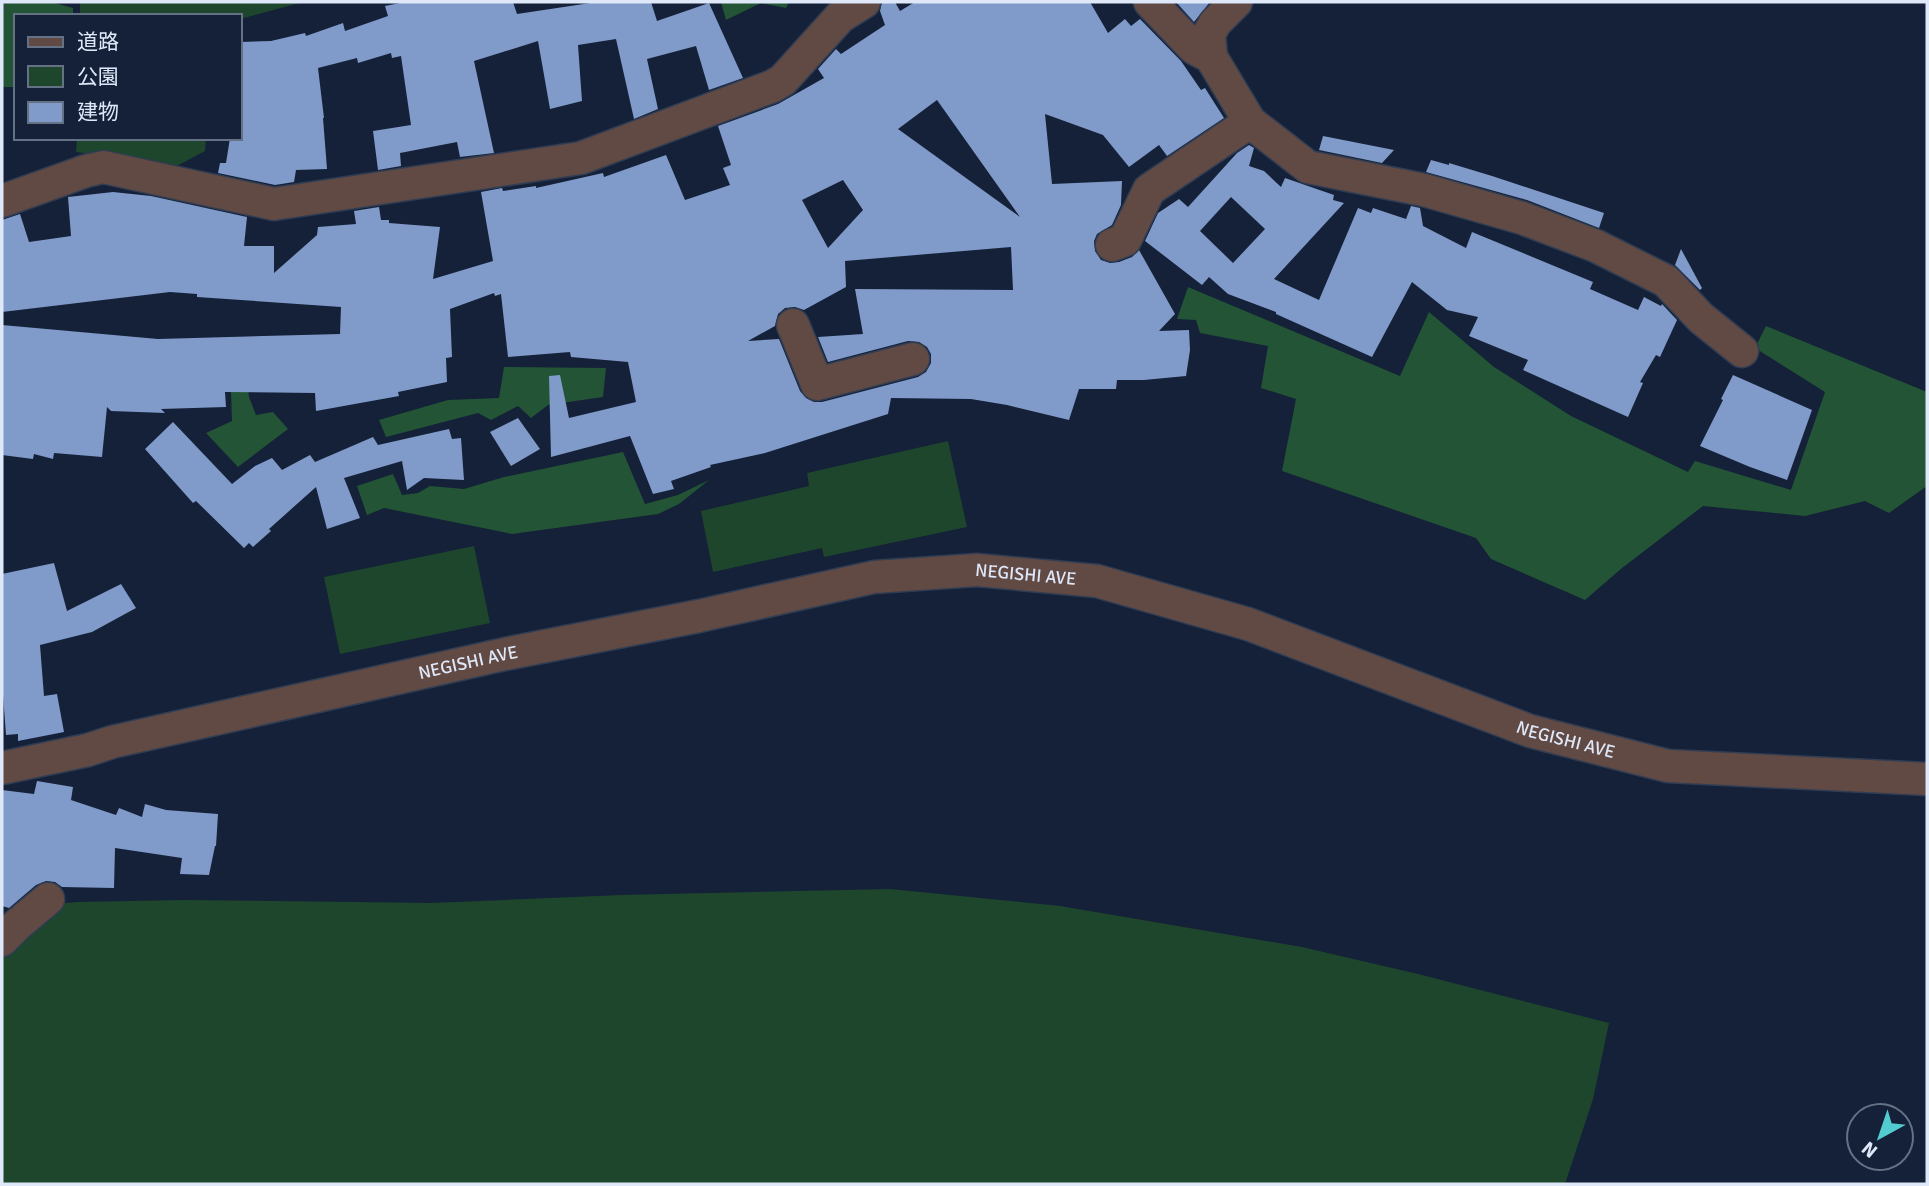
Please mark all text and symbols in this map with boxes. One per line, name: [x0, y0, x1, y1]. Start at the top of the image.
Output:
legend: [14, 14, 242, 140]
text: 道路: [77, 29, 119, 55]
text: 公園: [77, 64, 119, 90]
text: 建物: [77, 99, 119, 125]
street label: NEGISHI AVE: [974, 559, 1077, 590]
street label: NEGISHI AVE: [416, 641, 520, 684]
street label: NEGISHI AVE: [1513, 716, 1617, 763]
north arrow: [1845, 1102, 1915, 1172]
text: N: [1857, 1136, 1882, 1163]

